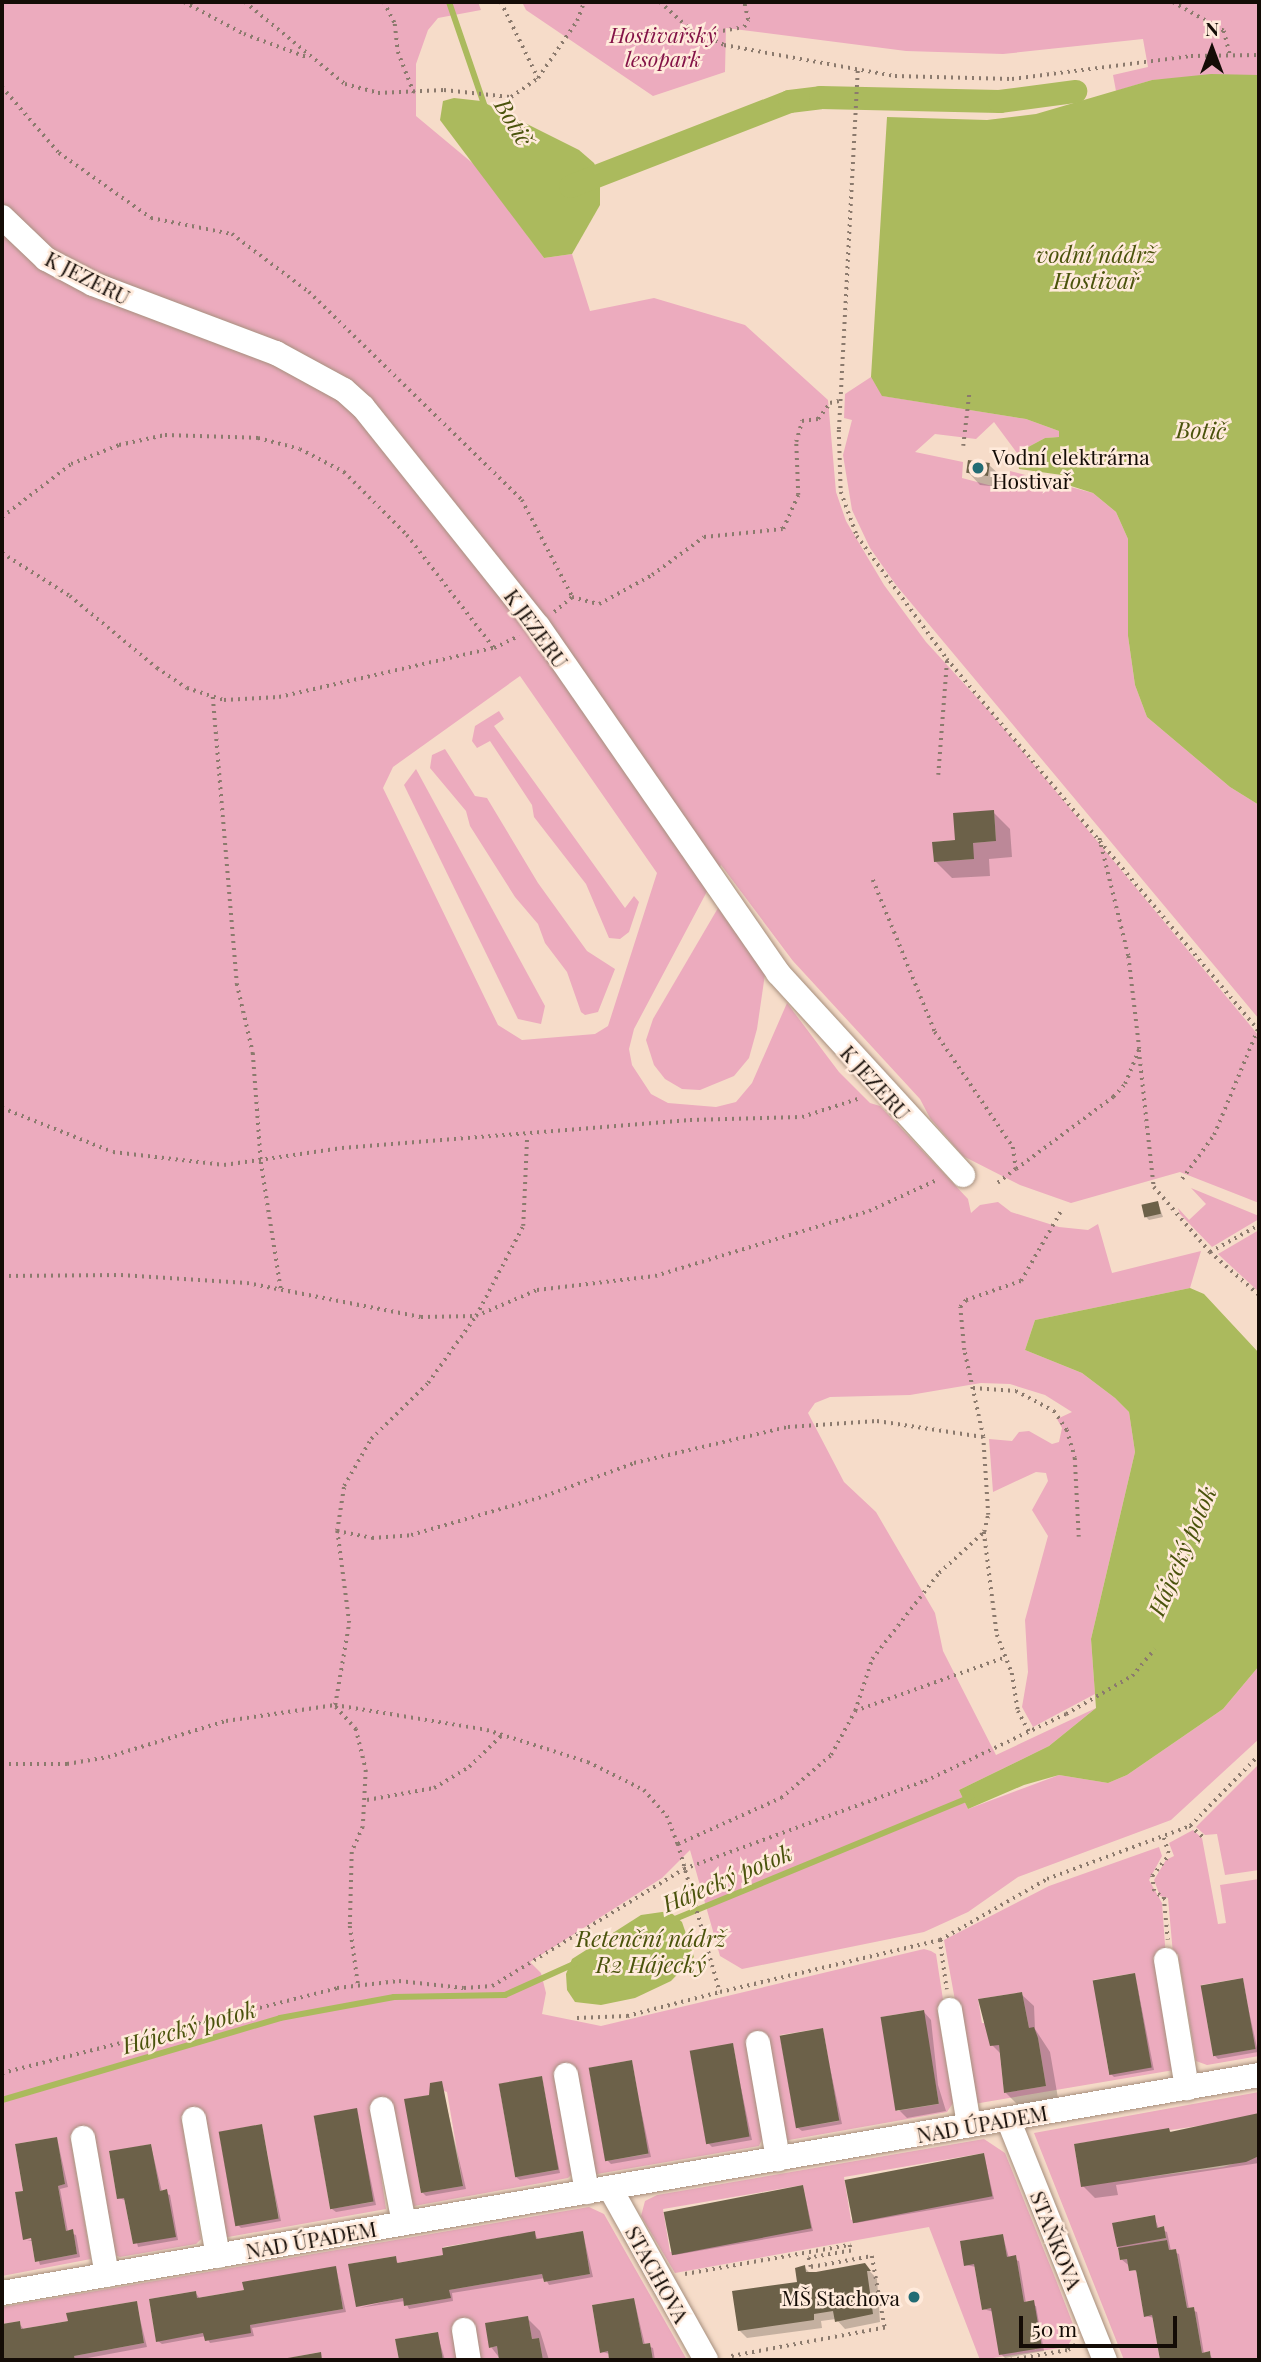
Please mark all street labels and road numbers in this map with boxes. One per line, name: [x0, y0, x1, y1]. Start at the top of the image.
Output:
street label: K JEZERU: [41, 245, 135, 309]
street label: K JEZERU: [500, 584, 574, 672]
street label: K JEZERU: [836, 1040, 916, 1124]
street label: NAD ÚPADEM: [915, 2099, 1049, 2147]
street label: STAŇKOVA: [1026, 2187, 1088, 2293]
street label: NAD ÚPADEM: [244, 2215, 378, 2263]
street label: STACHOVA: [621, 2221, 695, 2327]

